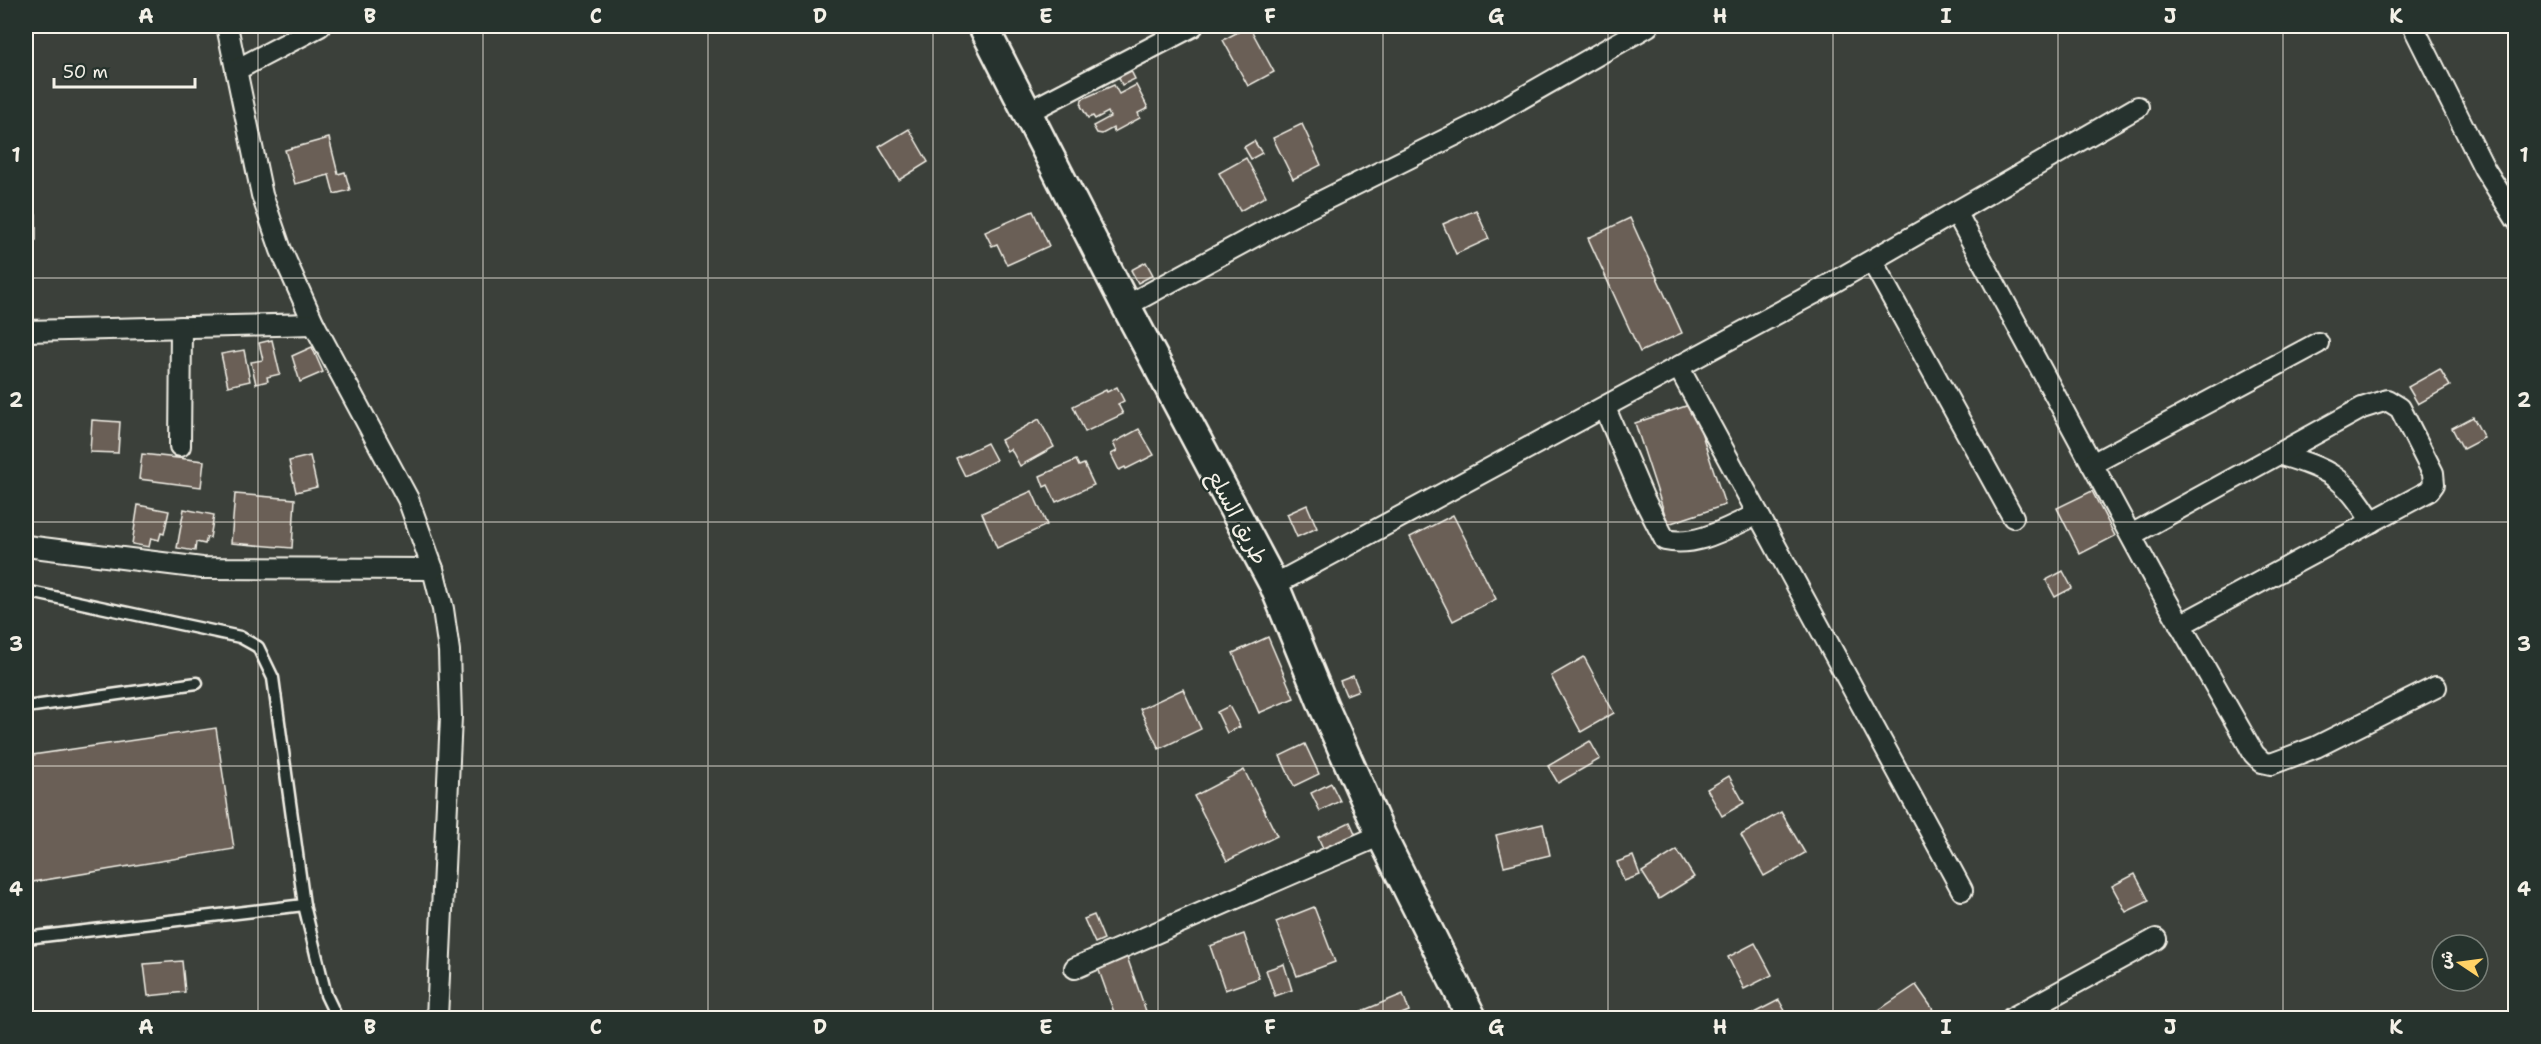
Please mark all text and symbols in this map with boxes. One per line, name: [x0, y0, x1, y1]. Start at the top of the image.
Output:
text: A: [138, 3, 154, 29]
text: B: [364, 3, 376, 29]
text: C: [590, 3, 602, 29]
text: D: [813, 3, 827, 29]
text: E: [1039, 3, 1053, 29]
text: F: [1264, 3, 1276, 29]
text: G: [1488, 3, 1504, 29]
text: H: [1713, 3, 1727, 29]
text: I: [1940, 3, 1952, 29]
text: J: [2164, 3, 2177, 29]
text: K: [2389, 3, 2403, 29]
scale bar: [54, 51, 195, 89]
text: 50 m: [63, 60, 108, 84]
text: 1: [11, 142, 21, 168]
text: 1: [2519, 142, 2529, 168]
text: 2: [9, 387, 23, 413]
text: 2: [2517, 387, 2531, 413]
street label: طريق السلع: [1199, 465, 1275, 571]
text: 3: [9, 631, 23, 657]
text: 3: [2517, 631, 2531, 657]
text: 4: [9, 876, 23, 902]
text: 4: [2517, 876, 2531, 902]
north arrow: [2430, 933, 2490, 993]
text: ش: [2434, 949, 2458, 971]
text: A: [138, 1014, 154, 1040]
text: B: [364, 1014, 376, 1040]
text: C: [590, 1014, 602, 1040]
text: D: [813, 1014, 827, 1040]
text: E: [1039, 1014, 1053, 1040]
text: F: [1264, 1014, 1276, 1040]
text: G: [1488, 1014, 1504, 1040]
text: H: [1713, 1014, 1727, 1040]
text: I: [1940, 1014, 1952, 1040]
text: J: [2164, 1014, 2177, 1040]
text: K: [2389, 1014, 2403, 1040]

